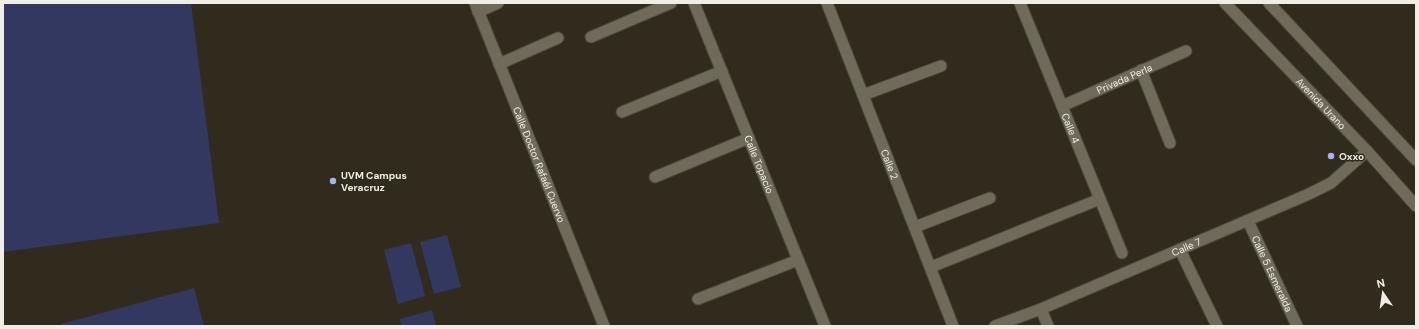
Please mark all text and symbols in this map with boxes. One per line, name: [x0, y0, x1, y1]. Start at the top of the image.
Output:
street label: Privada Perla: [1094, 60, 1154, 96]
street label: Avenida Urano: [1293, 75, 1349, 132]
street label: Calle Doctor Rafaél Cuervo: [511, 105, 569, 225]
street label: Calle 4: [1059, 111, 1083, 145]
street label: Calle Topacio: [742, 133, 777, 195]
street label: Calle 2: [878, 147, 902, 181]
place label: Oxxo: [1339, 150, 1364, 163]
marker: Oxxo: [1326, 151, 1336, 161]
place label: UVM Campus Veracruz: [341, 169, 407, 194]
marker: UVM Campus Veracruz: [328, 176, 338, 186]
street label: Calle 5 Esmeralda: [1249, 233, 1296, 314]
street label: Calle 7: [1169, 235, 1203, 259]
north arrow: [1363, 273, 1403, 313]
text: N: [1375, 276, 1386, 291]

